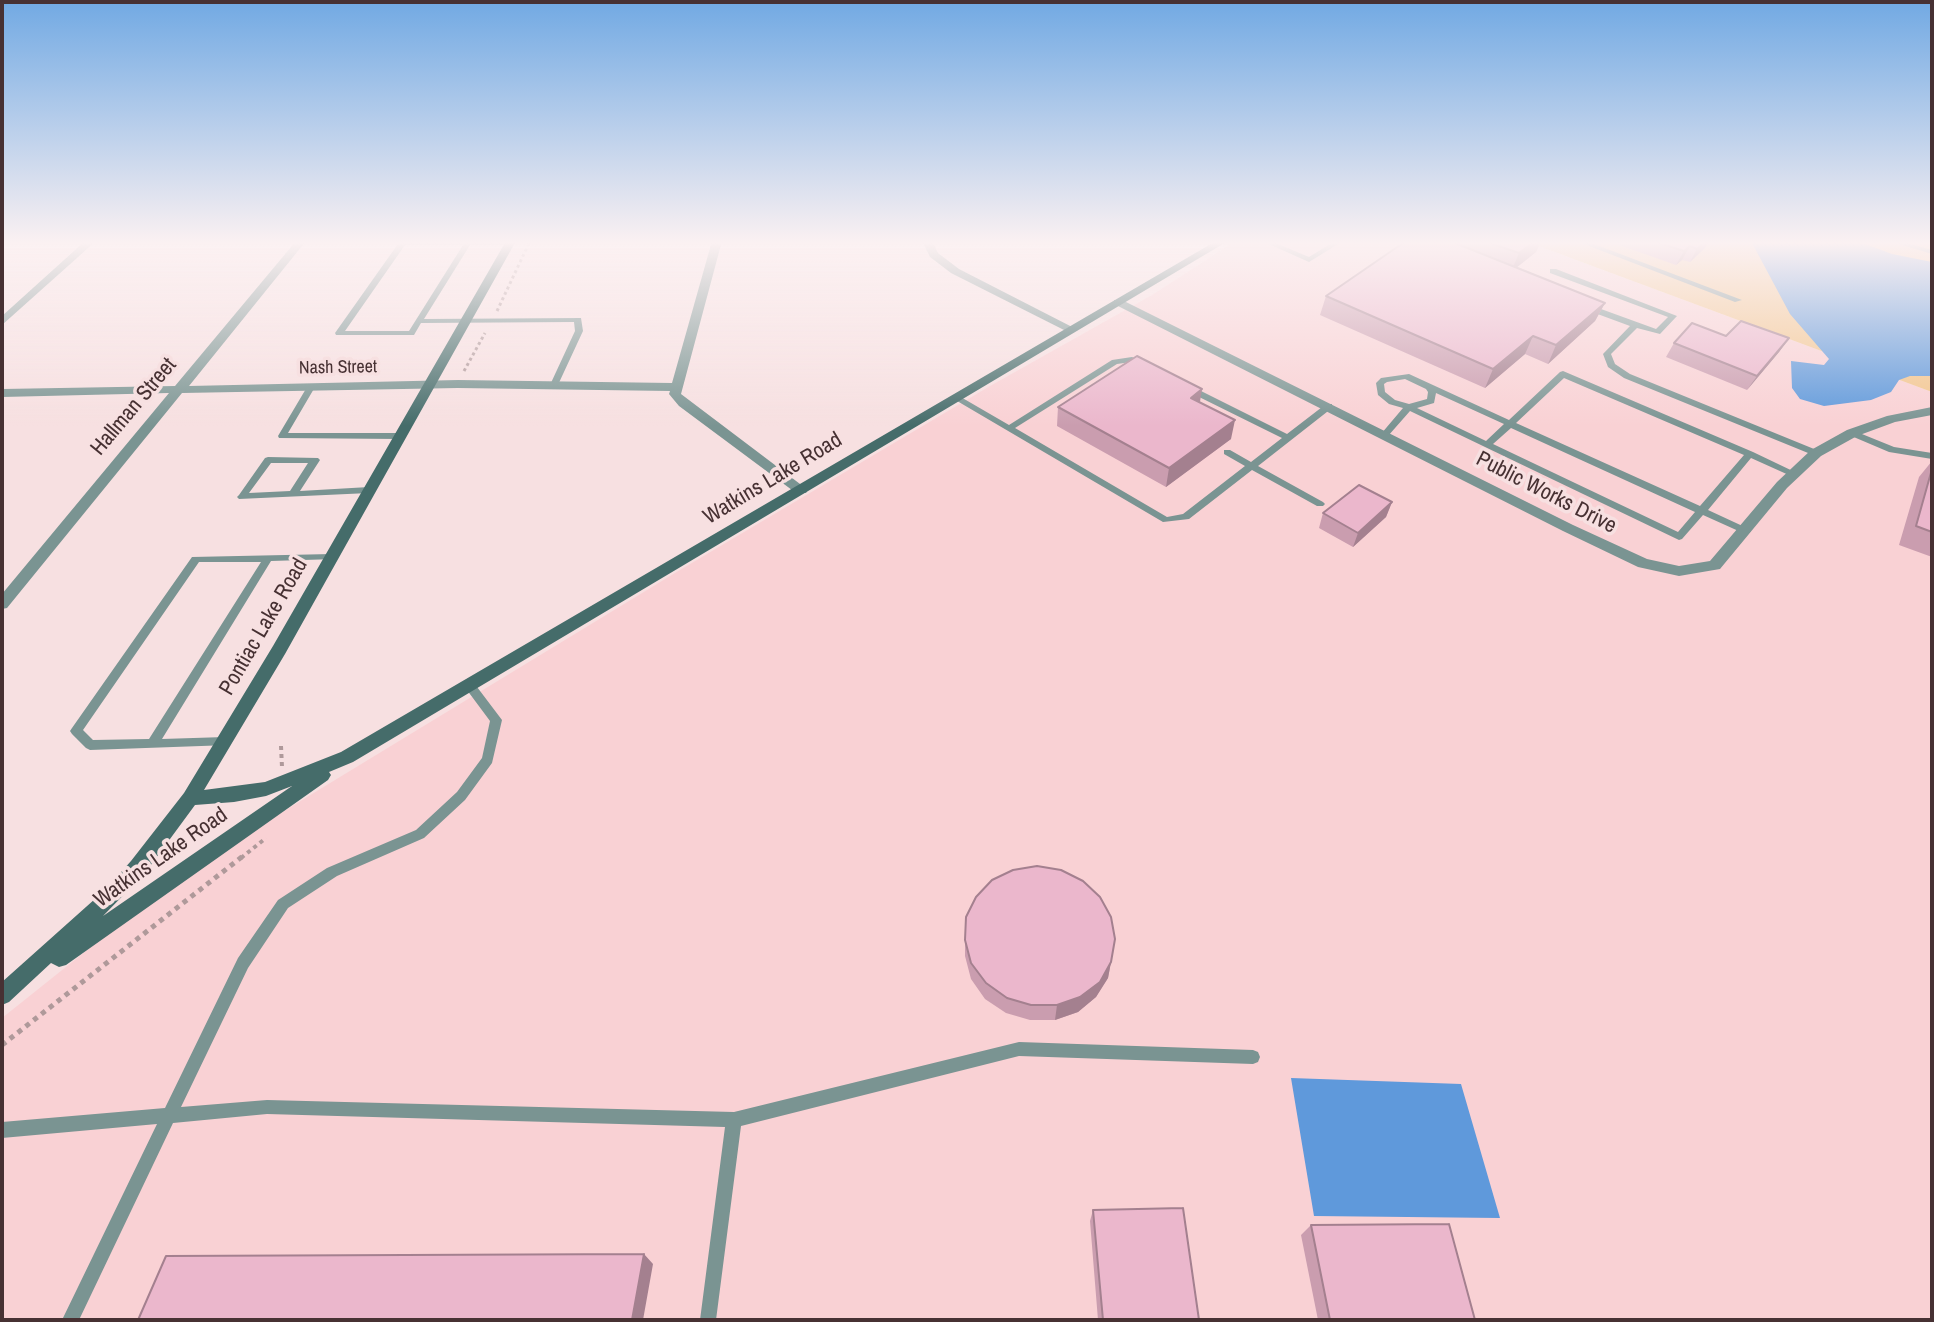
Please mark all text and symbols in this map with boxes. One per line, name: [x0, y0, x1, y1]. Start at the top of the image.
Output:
street label: Hallman Street: [86, 353, 182, 461]
street label: Nash Street: [299, 357, 377, 379]
street label: Watkins Lake Road: [699, 427, 847, 531]
street label: Public Works Drive: [1471, 446, 1621, 540]
street label: Pontiac Lake Road: [214, 554, 314, 700]
street label: Watkins Lake Road: [89, 802, 233, 914]

